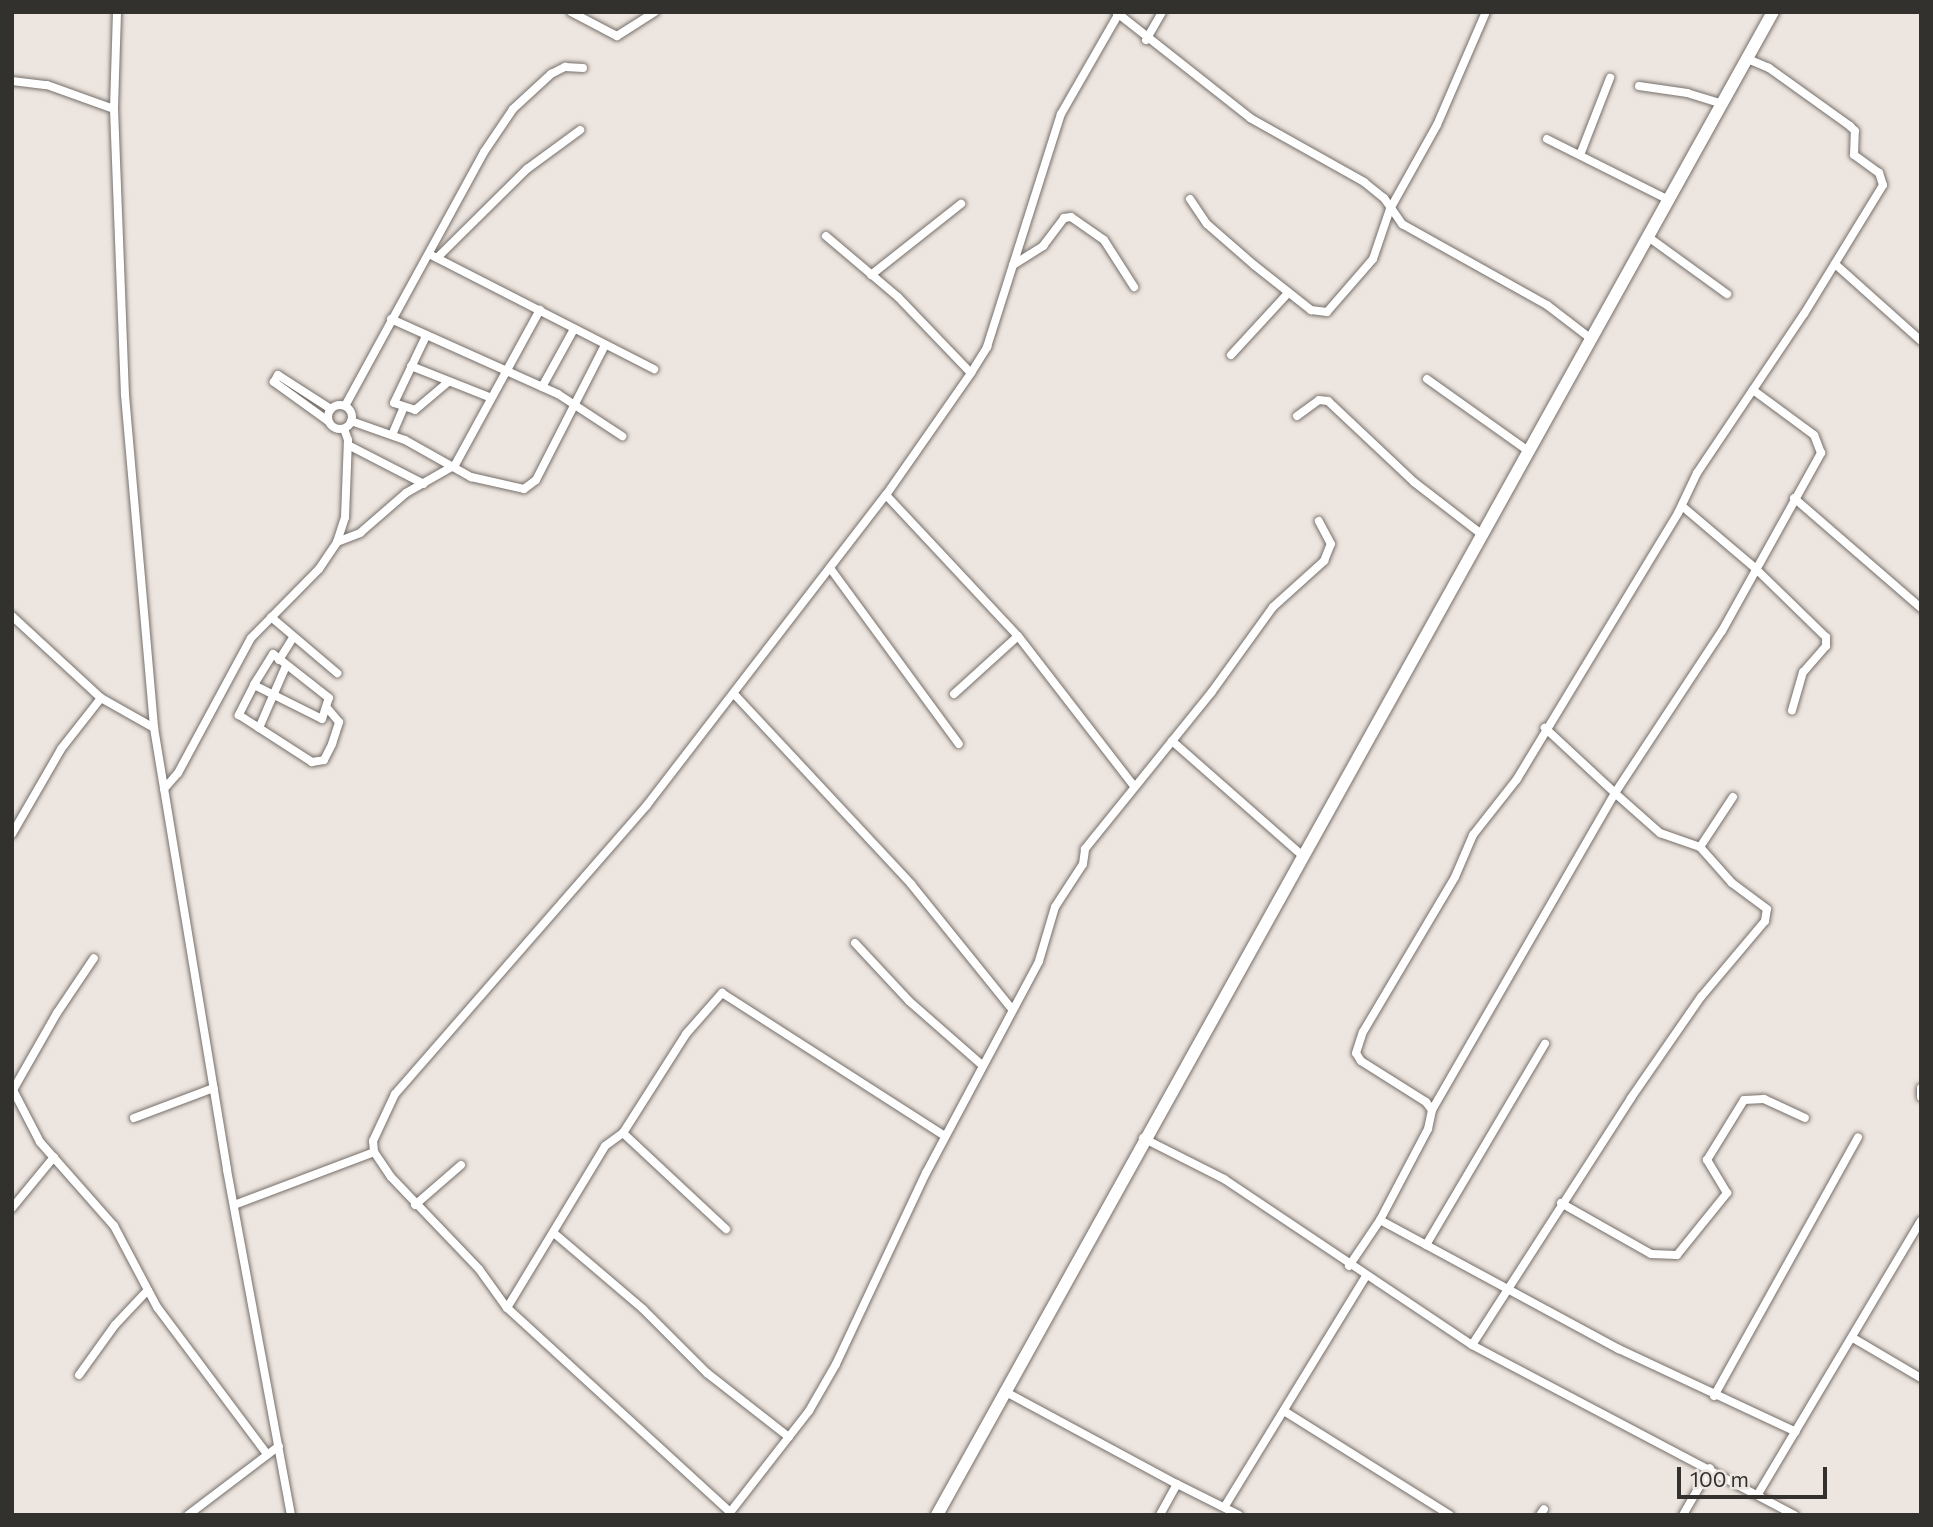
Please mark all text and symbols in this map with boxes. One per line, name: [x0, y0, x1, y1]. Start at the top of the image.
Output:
scale bar: [1681, 1454, 1832, 1498]
text: 100 m: [1690, 1466, 1749, 1491]

